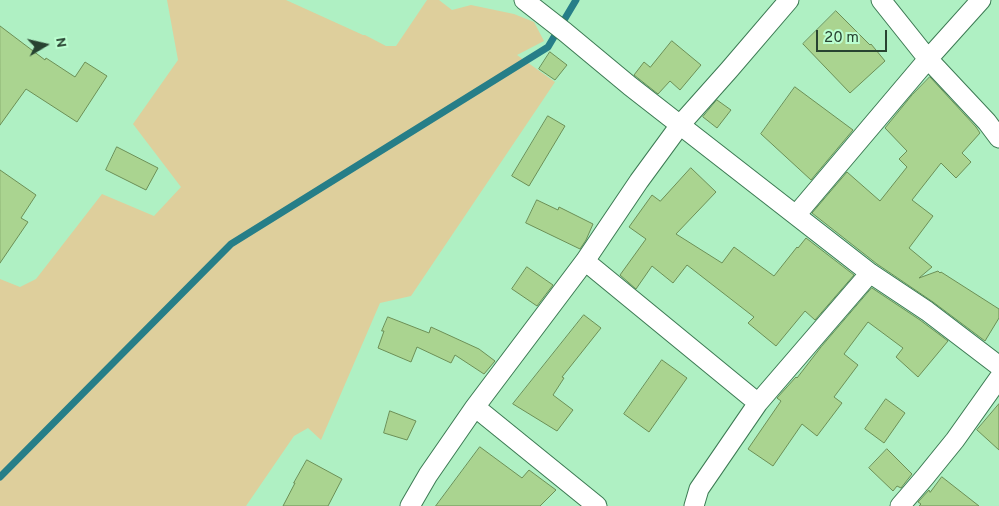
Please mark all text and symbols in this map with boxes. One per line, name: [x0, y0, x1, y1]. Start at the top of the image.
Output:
north arrow: [20, 20, 70, 70]
scale bar: [819, 20, 890, 52]
text: 20 m: [824, 29, 859, 48]
text: N: [51, 36, 69, 49]

